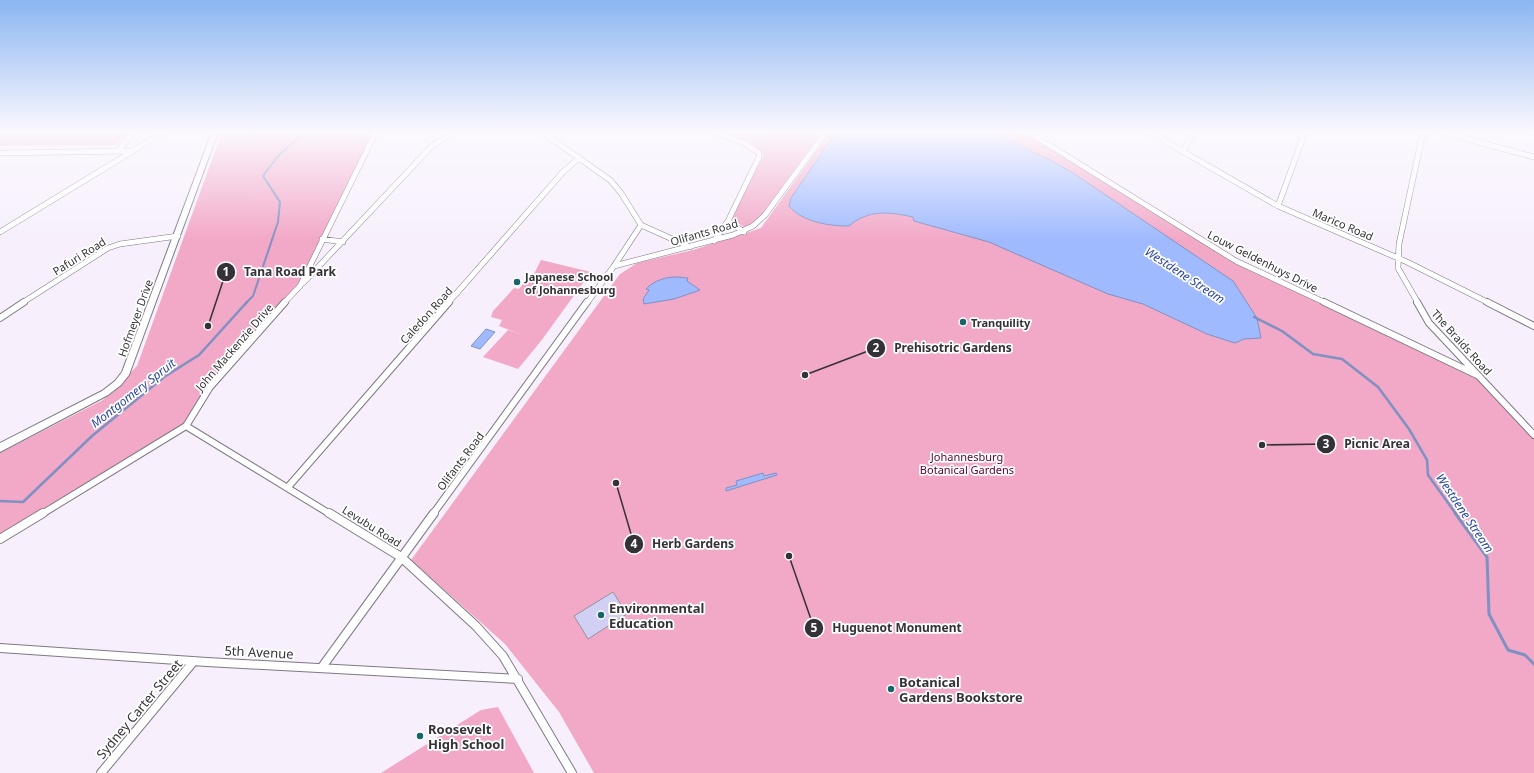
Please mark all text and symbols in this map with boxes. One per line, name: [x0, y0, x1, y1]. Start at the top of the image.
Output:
street label: Marico Road: [1310, 204, 1376, 244]
street label: Olifants Road: [668, 215, 740, 249]
street label: Louw Geldenhuys Drive: [1205, 227, 1321, 295]
street label: Pafuri Road: [50, 234, 108, 278]
water label: Westdene Stream: [1142, 243, 1228, 307]
callout: Tana Road Park: [216, 260, 344, 284]
text: 1: [223, 263, 229, 280]
text: Tana Road Park: [244, 263, 337, 280]
place label: Japanese School of Johannesburg: [524, 269, 616, 297]
street label: Hofmeyer Drive: [114, 277, 156, 359]
marker: Japanese School of Johannesburg: [512, 277, 522, 287]
street label: Caledon Road: [396, 283, 456, 347]
street label: John Mackenzie Drive: [191, 300, 276, 394]
street label: The Braids Road: [1428, 306, 1496, 378]
place label: Tranquility: [971, 315, 1031, 330]
marker: Tranquility: [958, 317, 968, 327]
callout: Prehisotric Gardens: [866, 336, 1020, 360]
text: 2: [873, 339, 880, 356]
text: Prehisotric Gardens: [894, 339, 1012, 356]
water label: Montgomery Spruit: [87, 354, 180, 431]
street label: Olifants Road: [433, 429, 487, 493]
callout: Picnic Area: [1316, 432, 1418, 456]
text: 3: [1323, 435, 1330, 452]
text: Picnic Area: [1344, 435, 1410, 452]
park label: Johannesburg Botanical Gardens: [920, 449, 1014, 477]
water label: Westdene Stream: [1432, 470, 1498, 556]
street label: Levubu Road: [340, 502, 404, 550]
callout: Herb Gardens: [624, 532, 742, 556]
text: 4: [631, 535, 638, 552]
text: Herb Gardens: [652, 535, 734, 552]
place label: Environmental Education: [609, 599, 704, 632]
marker: Environmental Education: [596, 610, 606, 620]
callout: Huguenot Monument: [804, 616, 970, 640]
text: 5: [811, 619, 818, 636]
text: Huguenot Monument: [832, 619, 962, 636]
street label: 5th Avenue: [224, 641, 294, 663]
street label: Sydney Carter Street: [92, 655, 186, 763]
place label: Botanical Gardens Bookstore: [899, 673, 1023, 706]
marker: Botanical Gardens Bookstore: [886, 684, 896, 694]
place label: Roosevelt High School: [428, 720, 504, 753]
marker: Roosevelt High School: [415, 731, 425, 741]

